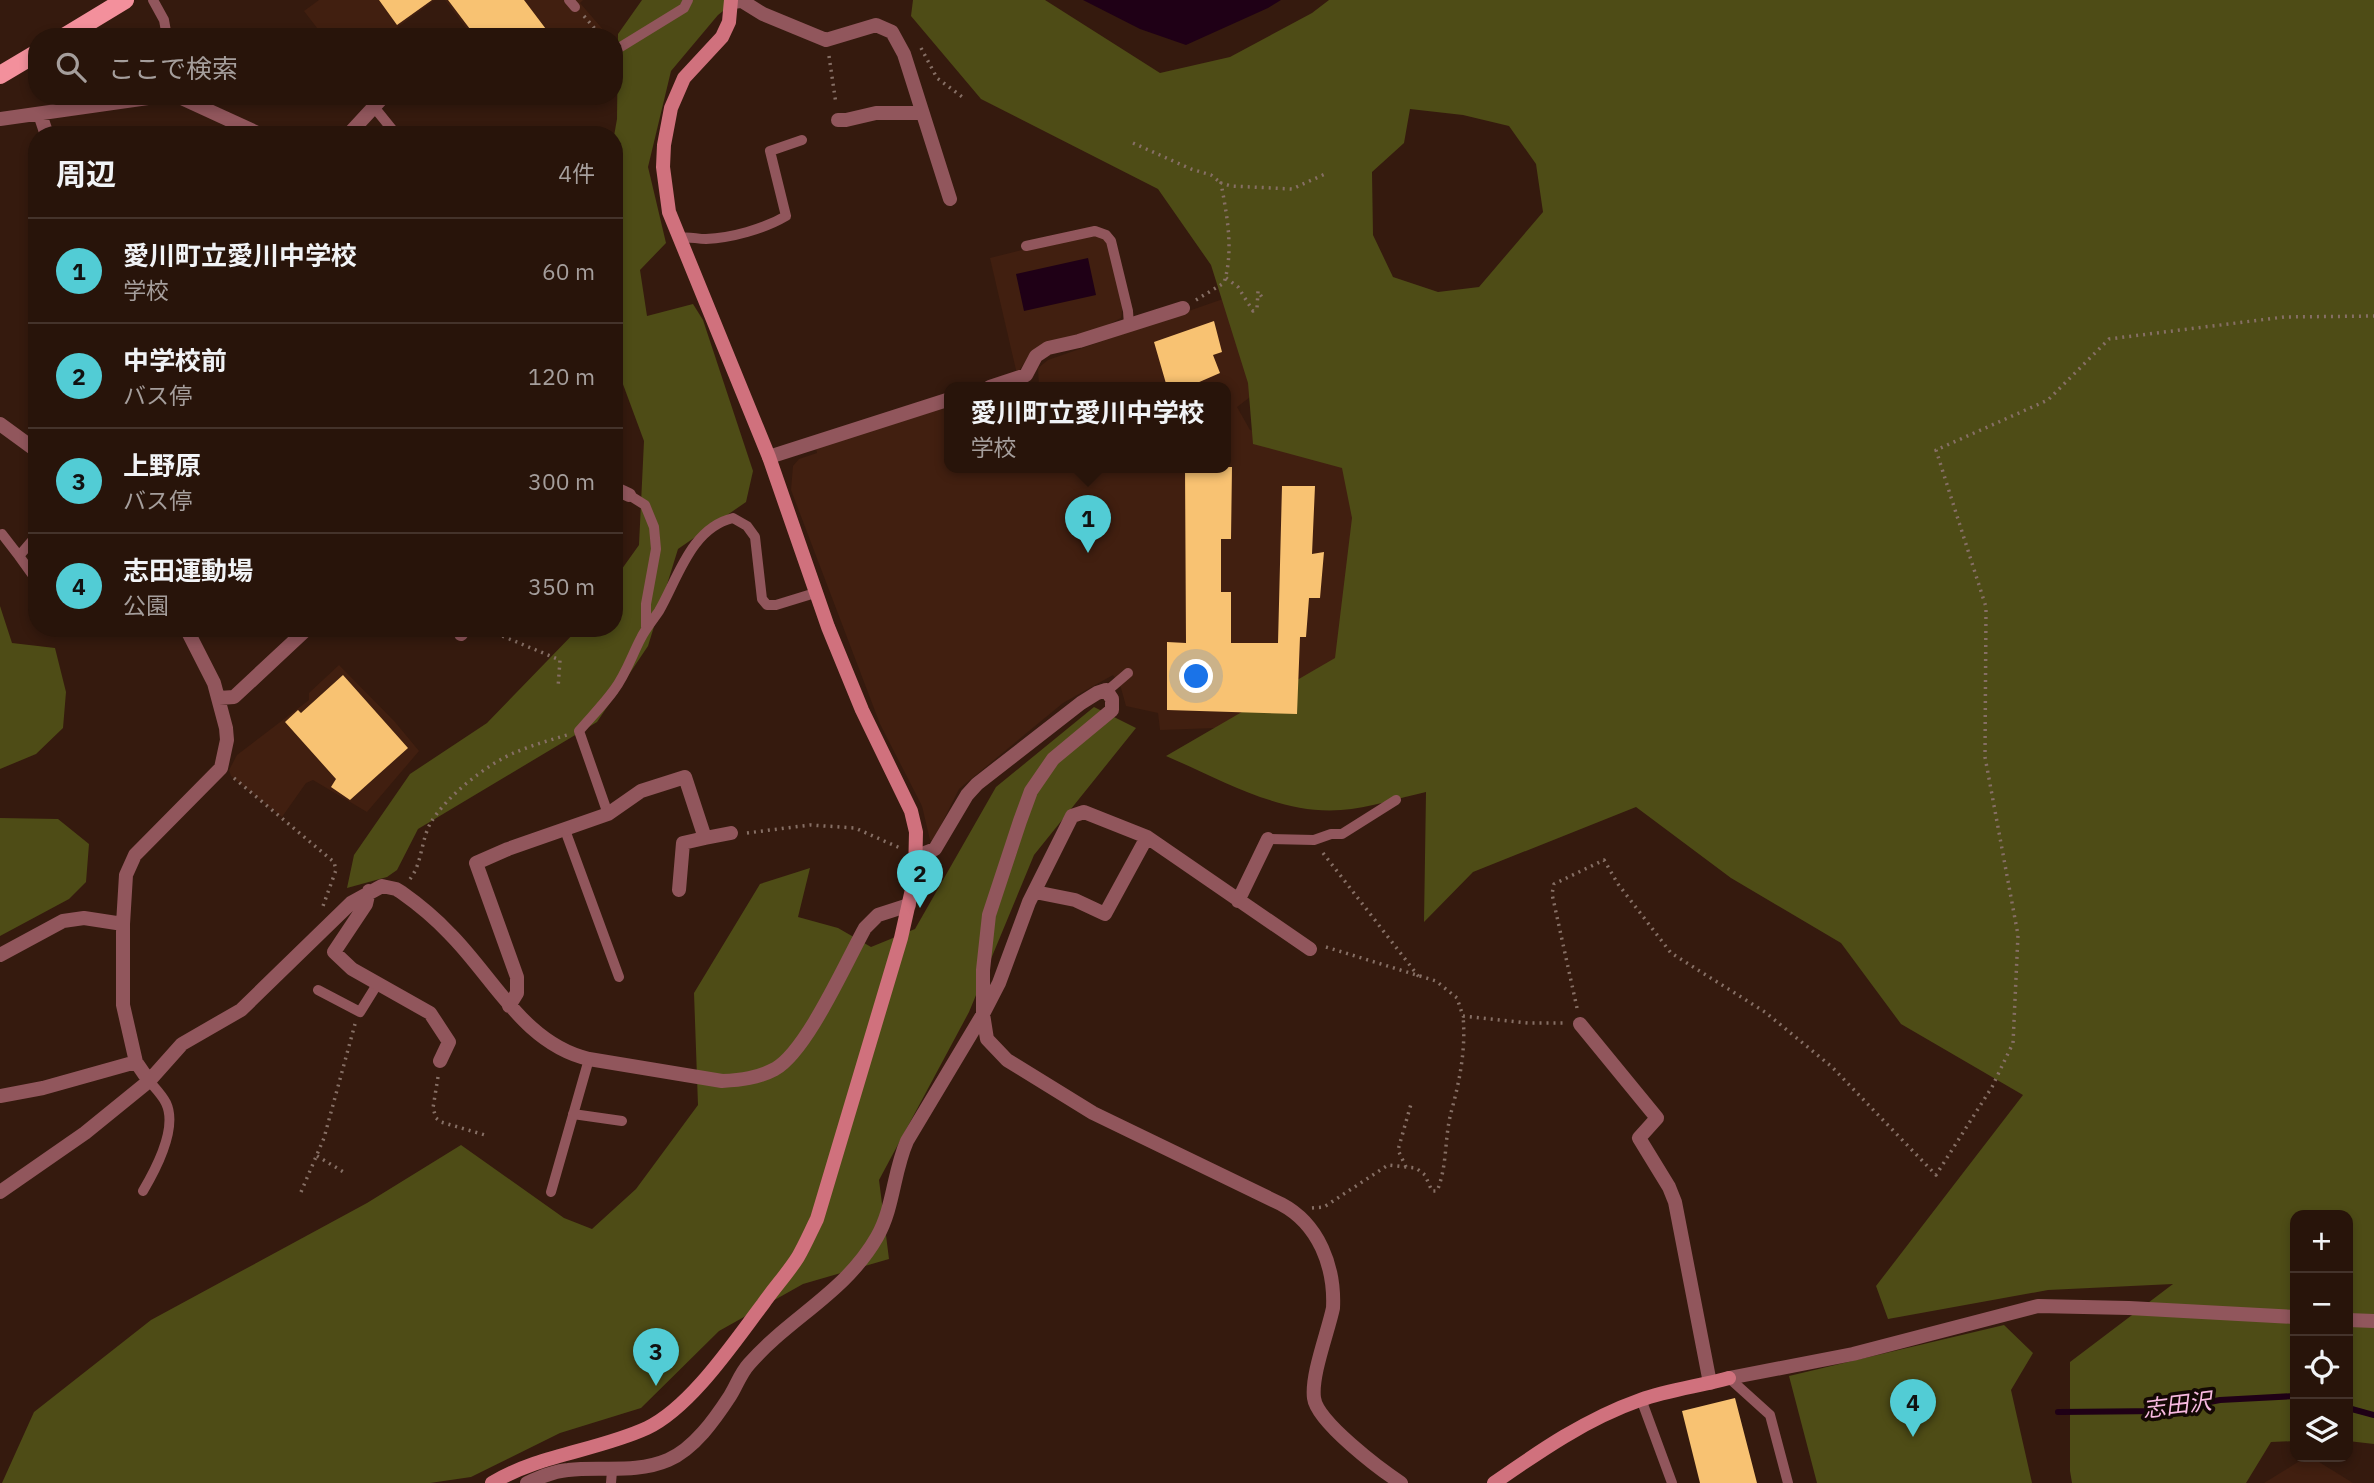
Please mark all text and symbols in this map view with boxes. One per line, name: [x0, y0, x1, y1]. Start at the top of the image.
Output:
search box: [28, 28, 623, 105]
icon: search: [52, 48, 90, 86]
text: ここで検索: [108, 51, 238, 85]
text: 周辺: [56, 154, 116, 193]
text: 4件: [558, 158, 595, 188]
text: 愛川町立愛川中学校: [123, 238, 357, 272]
text: 1: [72, 256, 86, 286]
text: 60 m: [542, 256, 595, 286]
text: 学校: [123, 275, 169, 305]
text: 中学校前: [123, 343, 227, 377]
text: 2: [72, 361, 86, 391]
text: 120 m: [528, 361, 595, 391]
text: バス停: [123, 380, 192, 410]
popup: [944, 382, 1231, 473]
text: 愛川町立愛川中学校: [970, 395, 1205, 429]
text: 学校: [970, 432, 1016, 462]
text: 上野原: [123, 448, 201, 482]
text: 3: [72, 466, 86, 496]
text: 300 m: [528, 466, 595, 496]
text: バス停: [123, 485, 192, 515]
pin: 1: [1065, 495, 1111, 553]
text: 志田運動場: [123, 553, 253, 587]
text: 4: [72, 571, 86, 601]
text: 350 m: [528, 571, 595, 601]
text: 公園: [123, 590, 169, 620]
your location: [1179, 659, 1213, 693]
pin: 2: [897, 850, 943, 908]
map controls: [2290, 1210, 2353, 1462]
button: +: [2290, 1210, 2353, 1273]
button: −: [2290, 1273, 2353, 1336]
pin: 3: [633, 1328, 679, 1386]
button: locate: [2290, 1336, 2353, 1399]
pin: 4: [1890, 1379, 1936, 1437]
water label: 志田沢: [2141, 1385, 2216, 1423]
button: layers: [2290, 1399, 2353, 1462]

